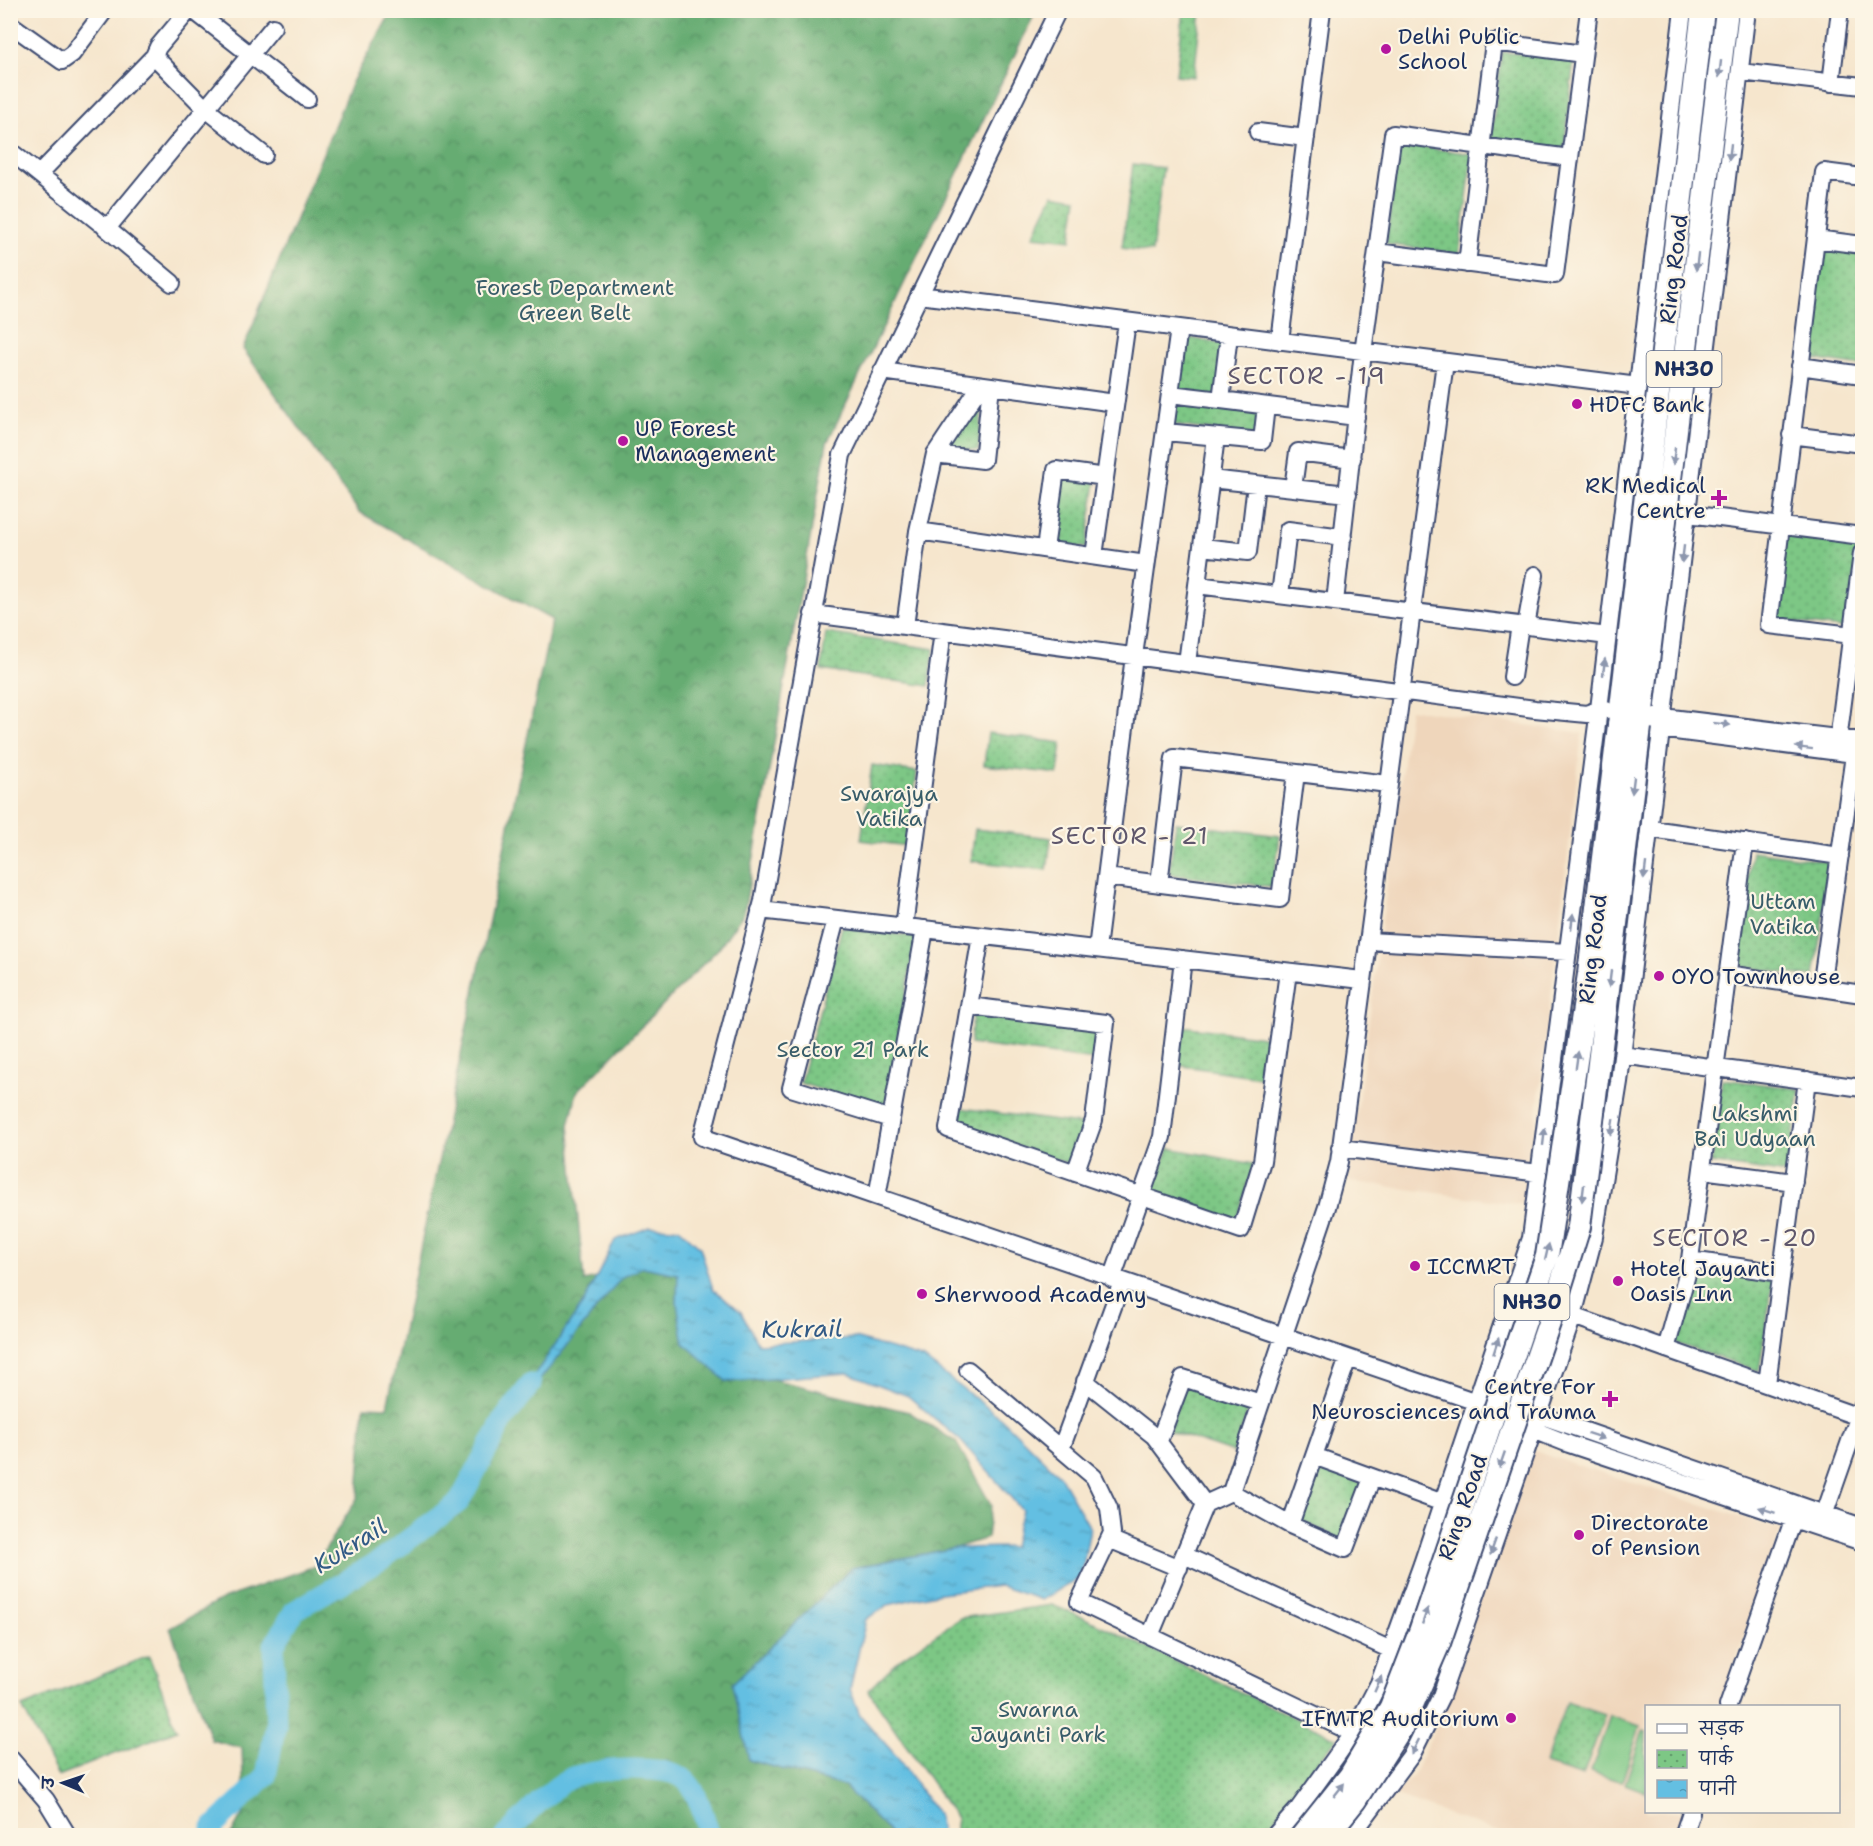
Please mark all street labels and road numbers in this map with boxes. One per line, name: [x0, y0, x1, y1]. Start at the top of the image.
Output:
street label: Ring Road: [1652, 212, 1695, 326]
road number: NH30: [1646, 351, 1722, 387]
street label: Ring Road: [1571, 892, 1614, 1006]
road number: NH30: [1494, 1284, 1570, 1320]
street label: Ring Road: [1431, 1450, 1494, 1564]

